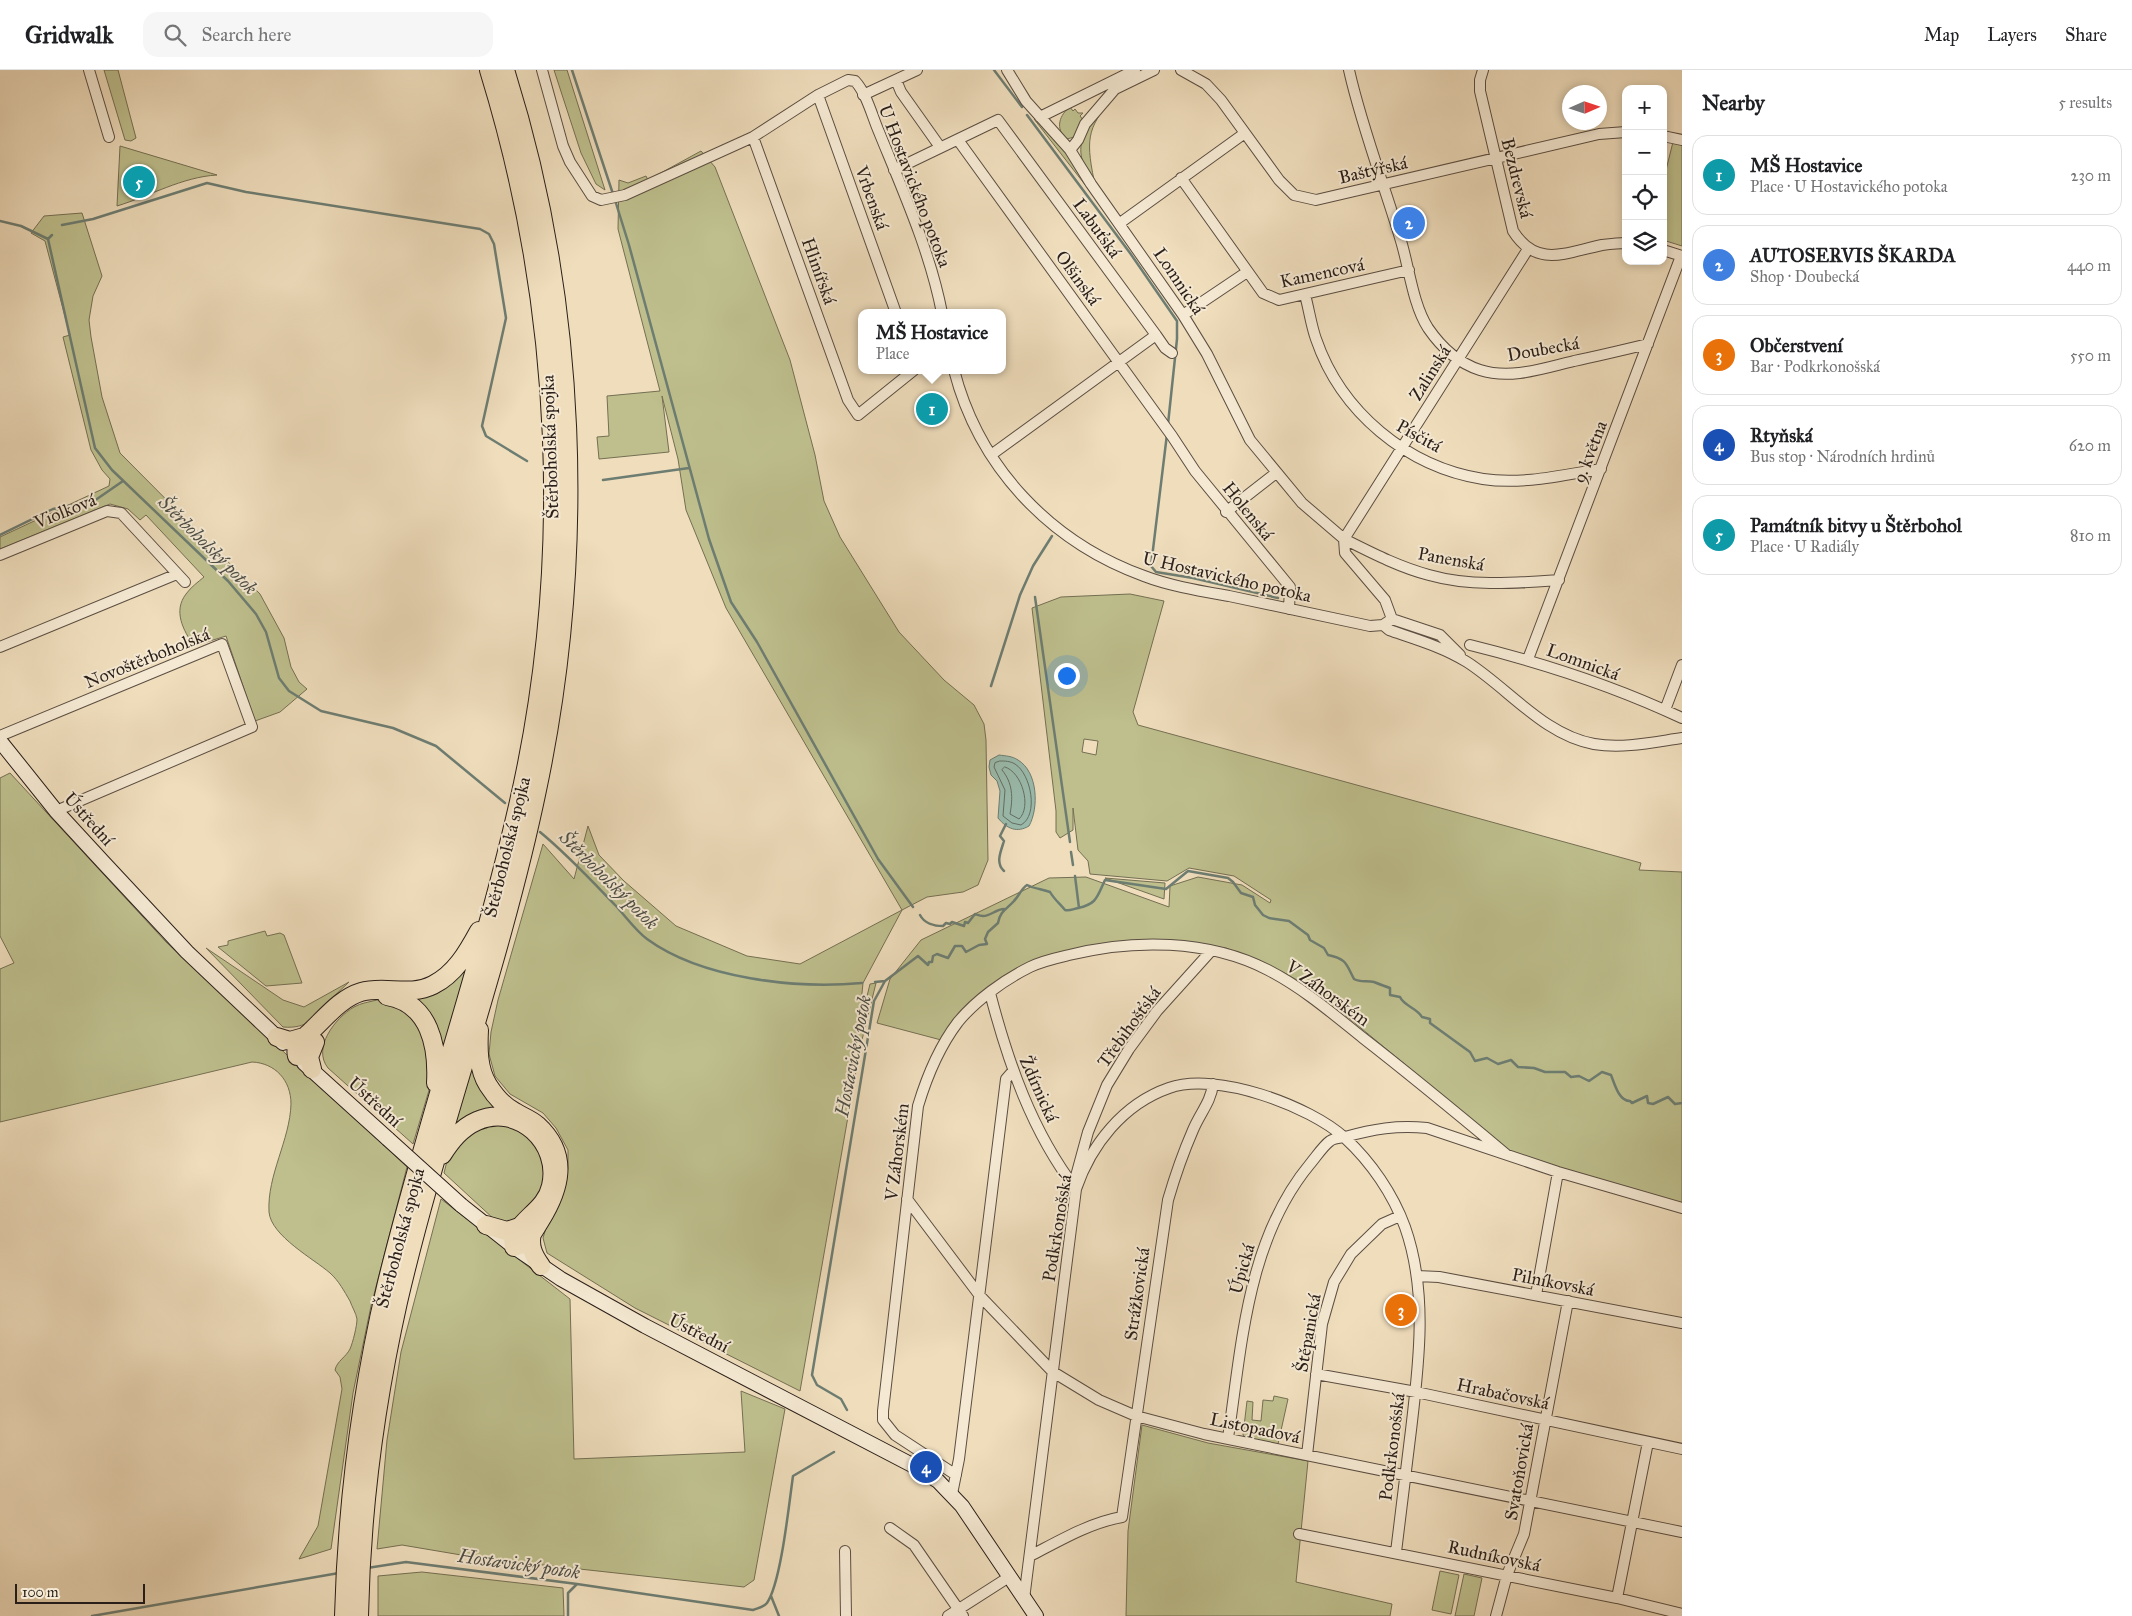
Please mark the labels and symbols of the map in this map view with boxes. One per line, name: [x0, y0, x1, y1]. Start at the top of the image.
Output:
north arrow: [1562, 85, 1607, 130]
street label: U Hostavického potoka: [874, 102, 956, 271]
street label: Bezdrevská: [1496, 136, 1538, 221]
street label: Baštýřská: [1336, 151, 1410, 189]
street label: Vrbenská: [850, 162, 894, 233]
pin: 5: [123, 163, 155, 201]
street label: Labuťská: [1068, 194, 1126, 262]
pin: 2: [1393, 204, 1425, 242]
street label: Hlinířská: [797, 235, 841, 308]
street label: Lomnická: [1149, 243, 1210, 319]
street label: Olšinská: [1051, 246, 1105, 310]
street label: Kamencová: [1278, 253, 1367, 293]
street label: Doubecká: [1505, 332, 1581, 366]
street label: Zalinská: [1405, 341, 1456, 405]
street label: Štěrboholská spojka: [535, 374, 564, 519]
pin: 1: [916, 390, 948, 428]
street label: Písčitá: [1393, 415, 1446, 458]
street label: 9. května: [1568, 417, 1612, 486]
street label: Holenská: [1218, 477, 1279, 545]
street label: Violková: [30, 489, 100, 534]
water label: Štěrboholský potok: [152, 489, 263, 600]
street label: Panenská: [1416, 542, 1486, 576]
street label: U Hostavického potoka: [1140, 547, 1314, 607]
street label: Novoštěrboholská: [81, 623, 213, 693]
street label: Lomnická: [1544, 639, 1623, 685]
your location: [1054, 663, 1080, 689]
street label: Štěrboholská spojka: [478, 774, 535, 920]
street label: Ústřední: [59, 786, 121, 851]
water label: Štěrboholský potok: [553, 824, 664, 935]
street label: V Záhorském: [1281, 955, 1374, 1031]
street label: Třebihošťská: [1092, 982, 1166, 1072]
water label: Hostavický potok: [830, 993, 877, 1120]
street label: Ždírnická: [1015, 1052, 1065, 1126]
street label: Ústřední: [344, 1071, 408, 1132]
street label: V Záhorském: [880, 1102, 914, 1203]
street label: Štěrboholská spojka: [370, 1165, 429, 1310]
street label: Podkrkonošská: [1038, 1172, 1076, 1283]
street label: Úpická: [1222, 1240, 1260, 1297]
street label: Strážkovická: [1120, 1246, 1154, 1342]
street label: Pilníkovská: [1510, 1263, 1596, 1301]
pin: 3: [1385, 1291, 1417, 1329]
street label: Štěpanická: [1289, 1292, 1326, 1374]
street label: Ústřední: [665, 1307, 735, 1358]
street label: Hrabačovská: [1455, 1373, 1552, 1415]
street label: Podkrkonošská: [1374, 1391, 1410, 1502]
street label: Listopadová: [1208, 1408, 1302, 1448]
street label: Svatoňovická: [1500, 1421, 1538, 1522]
pin: 4: [910, 1448, 942, 1486]
street label: Rudníkovská: [1446, 1535, 1543, 1577]
water label: Hostavický potok: [455, 1544, 582, 1585]
scale bar: [15, 1581, 145, 1604]

